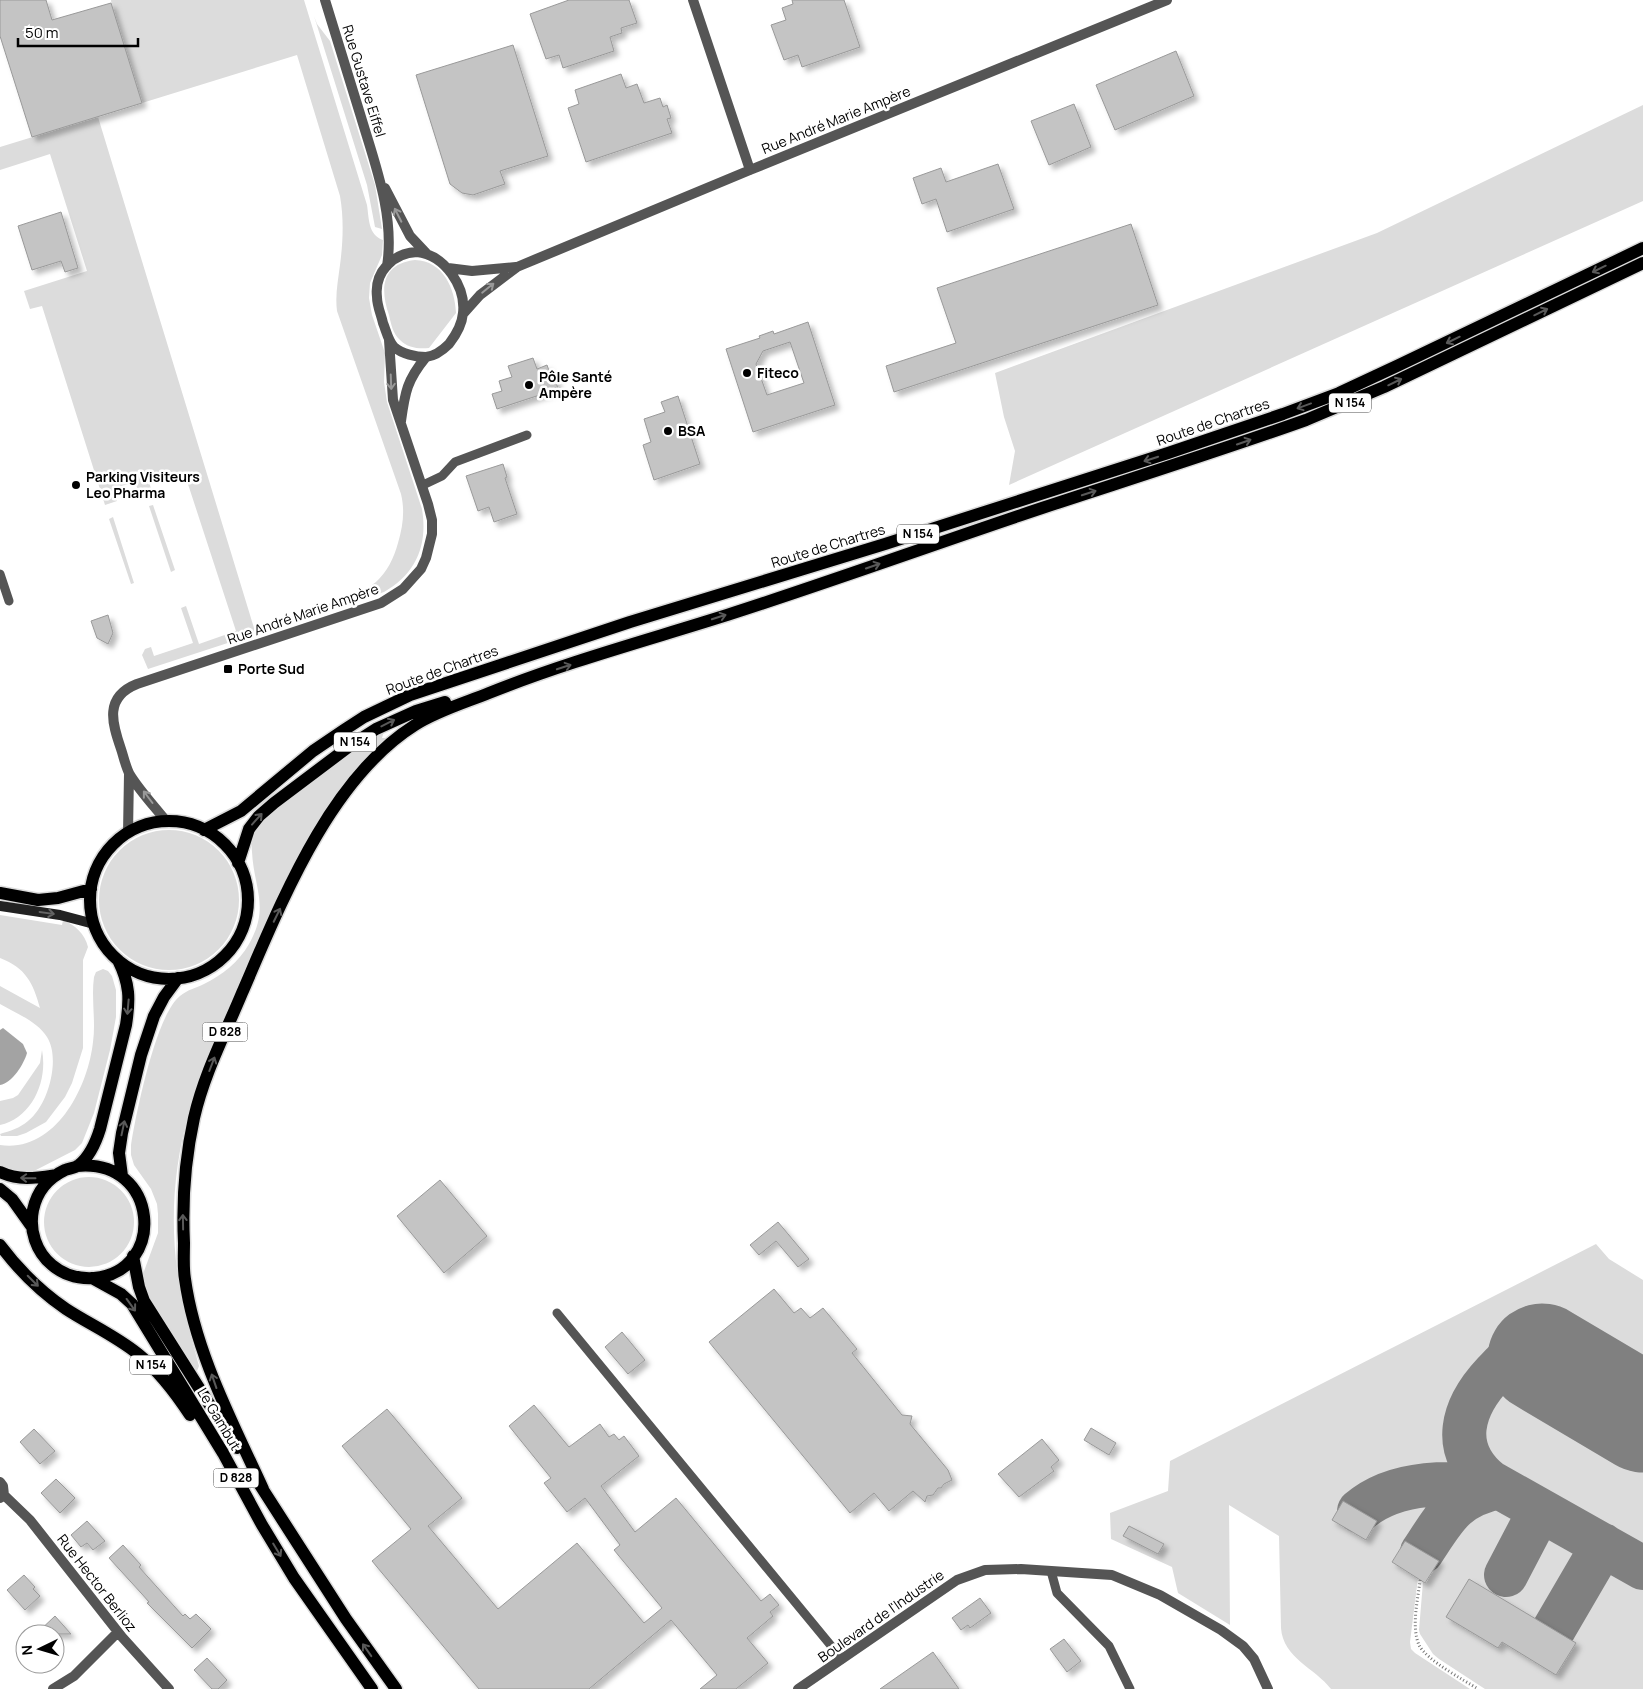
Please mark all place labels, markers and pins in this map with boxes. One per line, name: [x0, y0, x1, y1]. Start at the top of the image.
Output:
place label: Fiteco: [757, 363, 799, 382]
place label: Pôle Santé Ampère: [539, 367, 612, 402]
marker: Fiteco: [741, 367, 753, 379]
marker: Pôle Santé Ampère: [523, 379, 535, 391]
place label: BSA: [678, 421, 706, 440]
marker: BSA: [662, 425, 674, 437]
place label: Parking Visiteurs Leo Pharma: [86, 467, 200, 502]
marker: Parking Visiteurs Leo Pharma: [70, 479, 82, 491]
place label: Porte Sud: [238, 659, 305, 678]
marker: Porte Sud: [222, 663, 234, 675]

